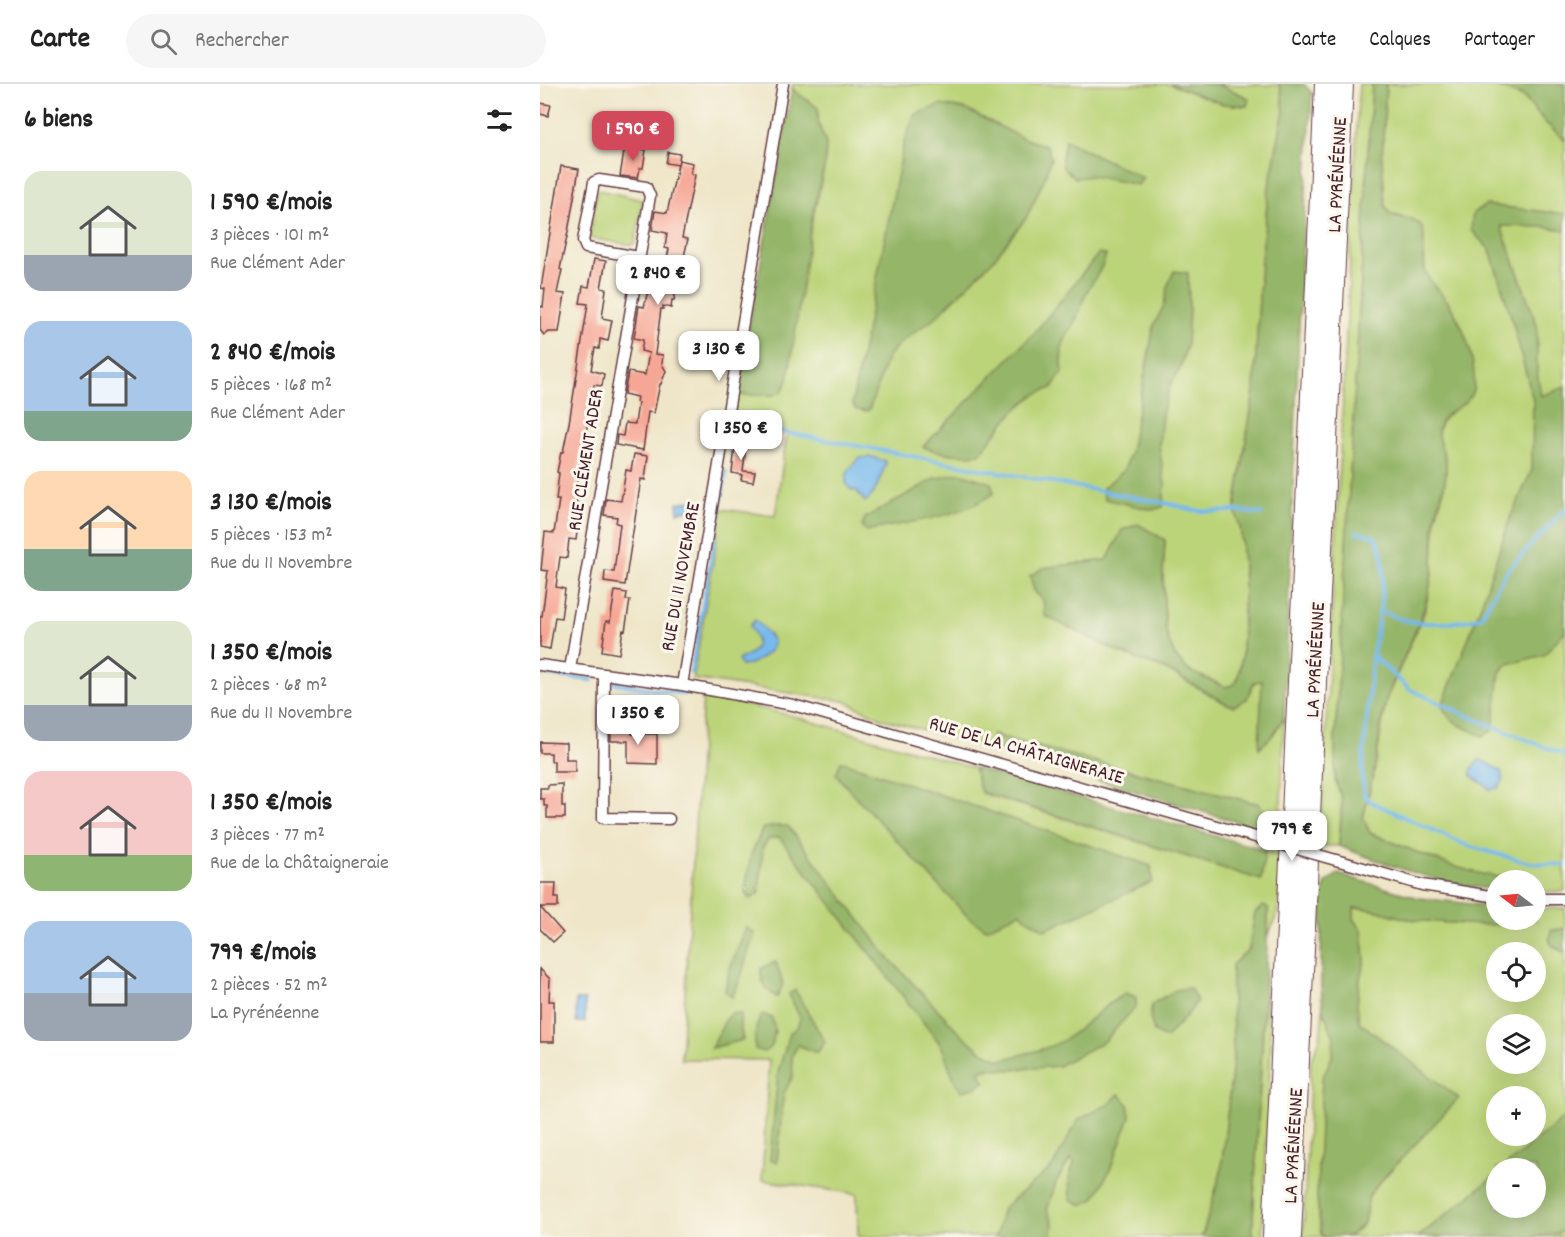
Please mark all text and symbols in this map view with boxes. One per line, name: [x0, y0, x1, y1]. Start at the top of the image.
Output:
search box: [126, 14, 546, 68]
text: Carte: [30, 21, 90, 61]
icon: search: [147, 25, 180, 58]
text: Rechercher: [195, 26, 289, 57]
text: Carte: [1291, 26, 1336, 56]
text: Calques: [1369, 26, 1431, 56]
text: Partager: [1464, 26, 1535, 56]
text: 6 biens: [24, 102, 93, 139]
icon: filters: [483, 104, 516, 137]
pin: 1 590 €: [578, 111, 688, 162]
text: 1 590 €: [606, 116, 660, 144]
street label: LA PYRÉNÉENNE: [1322, 116, 1356, 234]
text: 1 590 €/mois: [210, 185, 333, 222]
icon: home: [72, 195, 144, 267]
text: 3 pièces · 101 m²: [210, 222, 329, 250]
text: Rue Clément Ader: [210, 250, 345, 278]
pin: 2 840 €: [603, 255, 713, 306]
text: 2 840 €: [630, 260, 686, 288]
pin: 3 130 €: [664, 331, 774, 382]
text: 2 840 €/mois: [210, 335, 336, 372]
text: 3 130 €: [692, 336, 746, 364]
icon: home: [72, 345, 144, 417]
text: 5 pièces · 168 m²: [210, 372, 332, 400]
street label: RUE CLÉMENT ADER: [562, 387, 612, 533]
text: Rue Clément Ader: [210, 400, 345, 428]
pin: 1 350 €: [686, 410, 796, 461]
text: 1 350 €: [714, 415, 768, 443]
text: 3 130 €/mois: [210, 485, 332, 522]
icon: home: [72, 495, 144, 567]
street label: RUE DU 11 NOVEMBRE: [655, 500, 709, 654]
text: 5 pièces · 153 m²: [210, 522, 332, 550]
text: Rue du 11 Novembre: [210, 550, 352, 578]
street label: LA PYRÉNÉENNE: [1300, 601, 1334, 719]
text: 1 350 €/mois: [210, 635, 332, 672]
icon: home: [72, 645, 144, 717]
text: 2 pièces · 68 m²: [210, 672, 327, 700]
pin: 1 350 €: [583, 695, 693, 746]
text: Rue du 11 Novembre: [210, 700, 352, 728]
text: 1 350 €: [611, 700, 665, 728]
street label: RUE DE LA CHÂTAIGNERAIE: [925, 711, 1127, 793]
text: 1 350 €/mois: [210, 785, 332, 822]
icon: home: [72, 795, 144, 867]
pin: 799 €: [1250, 811, 1334, 862]
text: 799 €: [1271, 816, 1313, 844]
text: 3 pièces · 77 m²: [210, 822, 325, 850]
text: Rue de la Châtaigneraie: [210, 850, 389, 878]
north arrow: [1486, 870, 1546, 930]
map controls: [1486, 870, 1546, 1218]
text: 799 €/mois: [210, 935, 317, 972]
button: locate: [1486, 942, 1546, 1002]
icon: home: [72, 945, 144, 1017]
text: 2 pièces · 52 m²: [210, 972, 327, 1000]
text: La Pyrénéenne: [210, 1000, 319, 1028]
button: layers: [1486, 1014, 1546, 1074]
button: +: [1486, 1086, 1546, 1146]
street label: LA PYRÉNÉENNE: [1278, 1087, 1312, 1205]
button: −: [1486, 1158, 1546, 1218]

